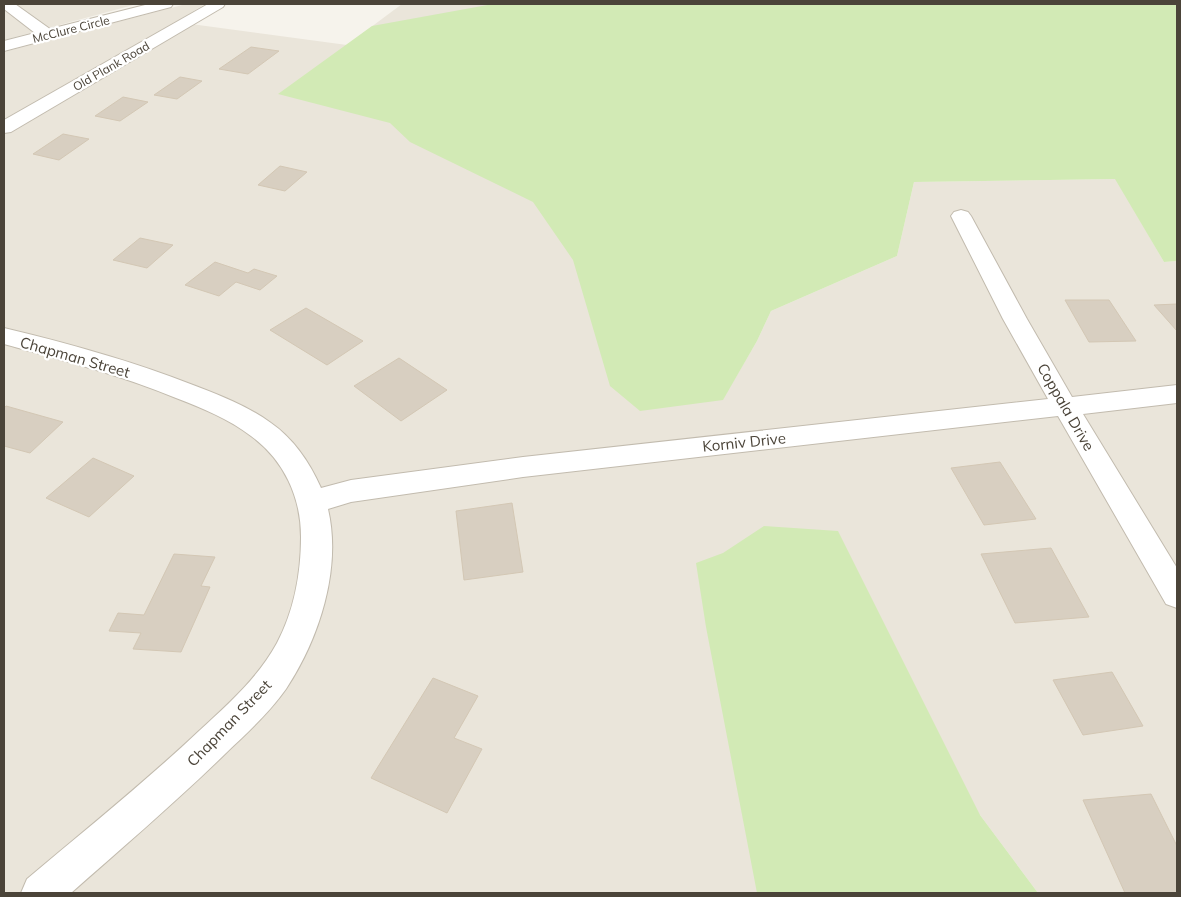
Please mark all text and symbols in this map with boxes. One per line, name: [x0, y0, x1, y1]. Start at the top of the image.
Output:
street label: McClure Circle: [31, 12, 111, 46]
street label: Old Plank Road: [70, 38, 152, 94]
street label: Chapman Street: [18, 332, 132, 382]
street label: Coppala Drive: [1033, 360, 1099, 454]
street label: Korniv Drive: [701, 428, 787, 456]
street label: Chapman Street: [183, 676, 275, 770]

